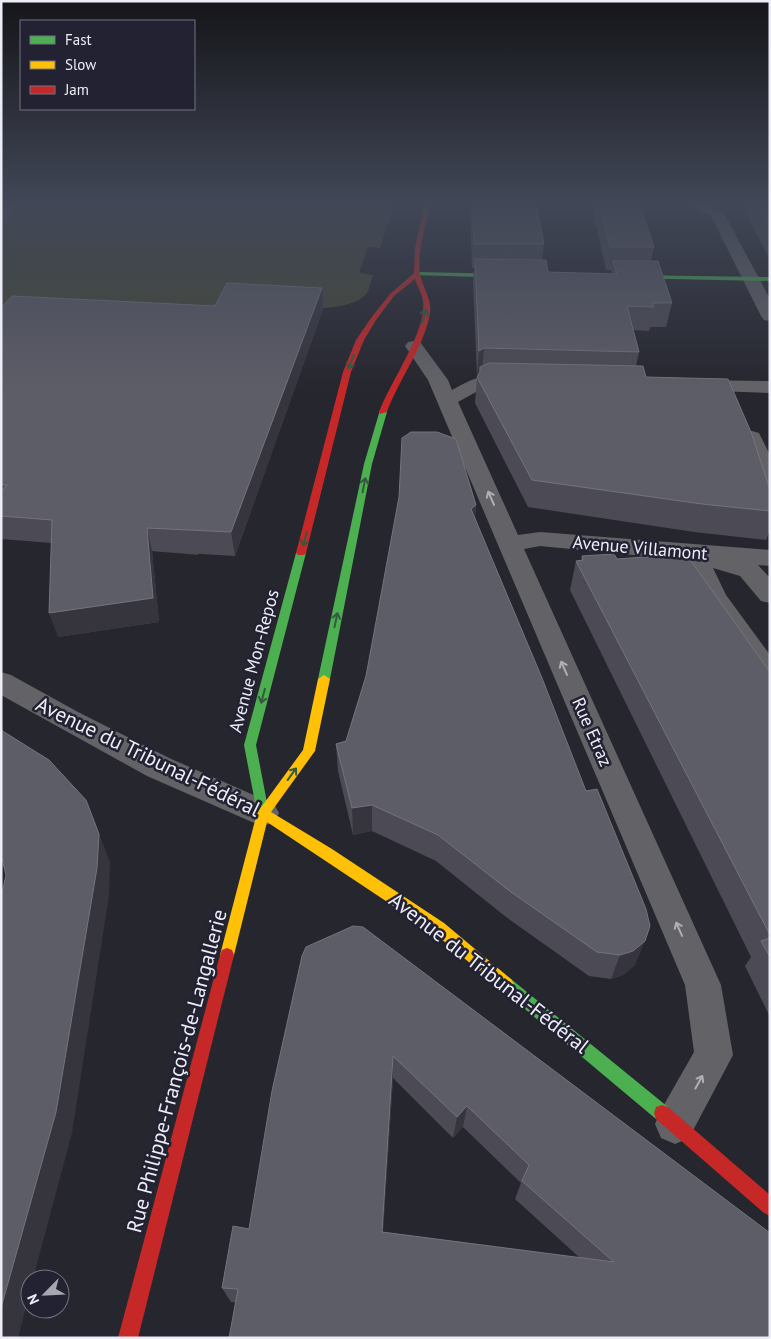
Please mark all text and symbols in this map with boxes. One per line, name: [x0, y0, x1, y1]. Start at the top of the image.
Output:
legend: [20, 20, 195, 110]
text: Fast: [65, 30, 92, 49]
text: Slow: [65, 55, 96, 74]
text: Jam: [64, 80, 89, 99]
one-way arrow: [420, 309, 430, 325]
one-way arrow: [346, 355, 355, 370]
one-way arrow: [359, 478, 369, 494]
one-way arrow: [485, 491, 495, 506]
one-way arrow: [300, 530, 310, 546]
street label: Avenue Villamont: [572, 530, 708, 565]
street label: Avenue Mon-Repos: [223, 587, 284, 735]
one-way arrow: [332, 612, 342, 628]
one-way arrow: [558, 661, 568, 676]
one-way arrow: [257, 687, 267, 703]
street label: Avenue du Tribunal-Fédéral: [32, 690, 265, 823]
street label: Rue Etraz: [567, 694, 618, 770]
one-way arrow: [287, 767, 297, 781]
street label: Avenue du Tribunal-Fédéral: [384, 886, 595, 1059]
street label: Rue Philippe-François-de-Langallerie: [120, 906, 233, 1235]
one-way arrow: [673, 922, 683, 937]
one-way arrow: [694, 1074, 704, 1089]
north arrow: [20, 1269, 70, 1319]
text: N: [23, 1291, 43, 1307]

